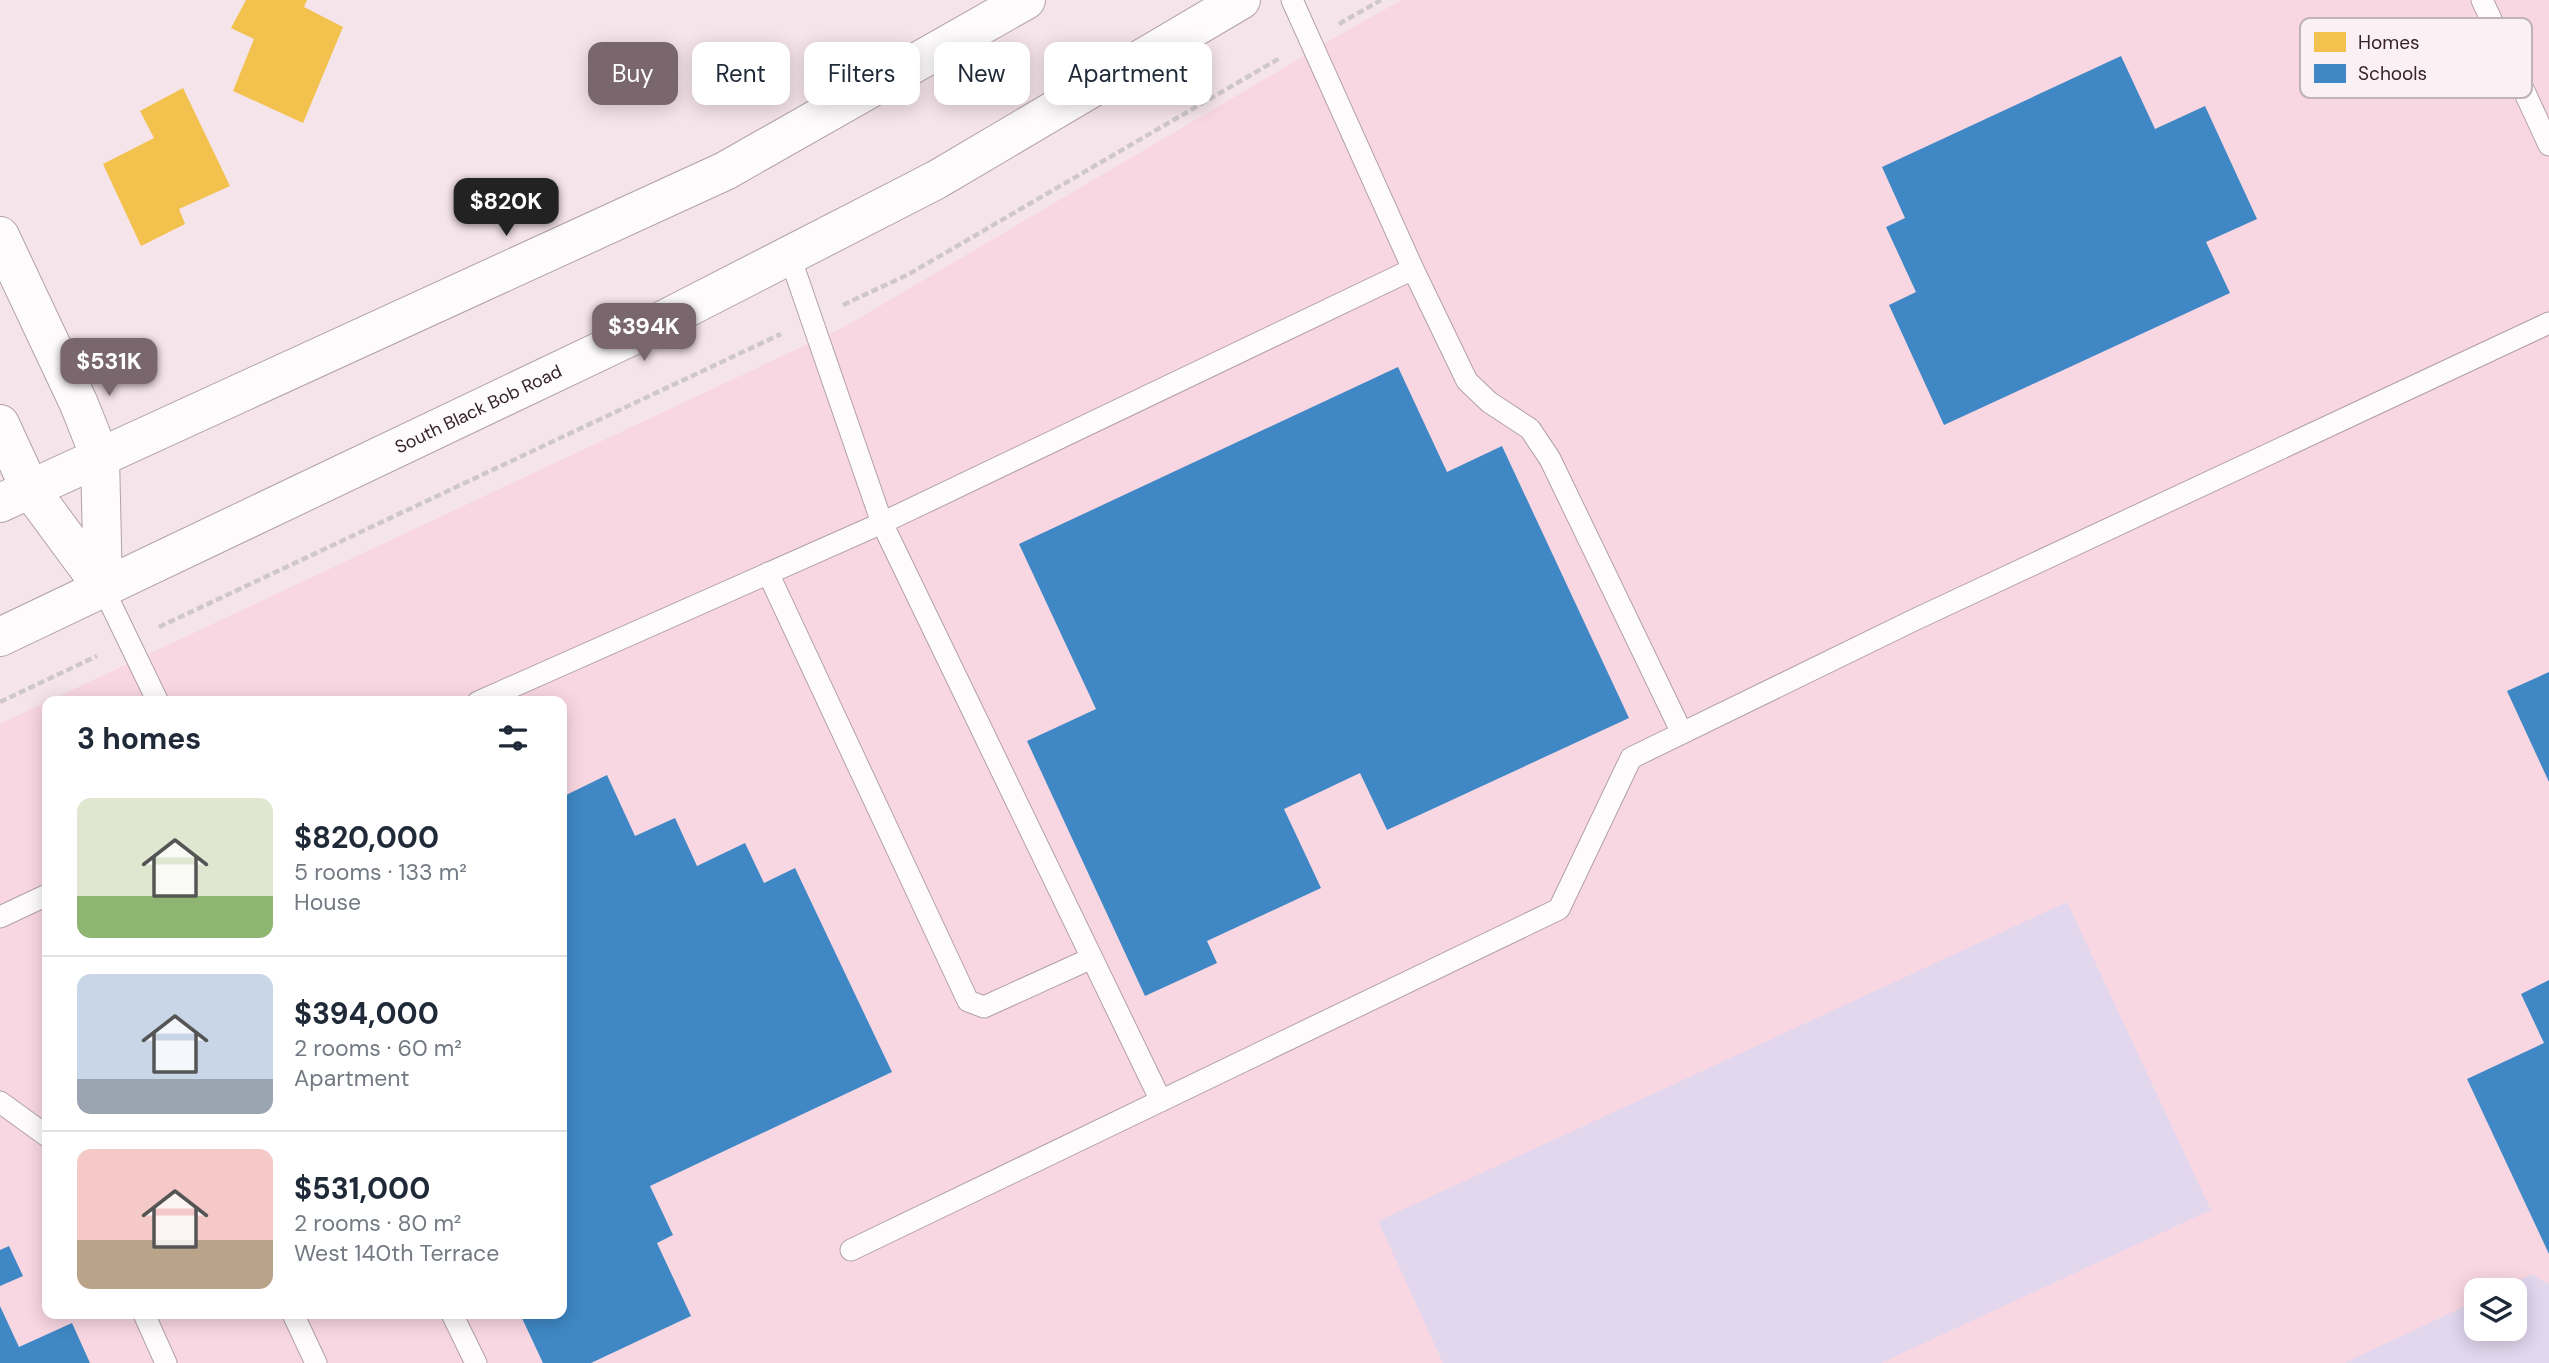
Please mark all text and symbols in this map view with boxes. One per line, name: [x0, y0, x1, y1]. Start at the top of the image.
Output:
legend: [2300, 18, 2532, 98]
text: Homes: [2358, 30, 2419, 55]
chip: Buy: [588, 42, 678, 105]
chip: Rent: [692, 42, 790, 105]
chip: Filters: [804, 42, 920, 105]
chip: New: [934, 42, 1030, 105]
chip: Apartment: [1044, 42, 1212, 105]
text: Schools: [2358, 61, 2427, 86]
pin: $820K: [457, 178, 555, 238]
text: $820K: [470, 186, 542, 216]
pin: $394K: [595, 304, 693, 363]
text: $394K: [608, 311, 680, 341]
pin: $531K: [60, 338, 158, 398]
text: $531K: [76, 346, 142, 376]
street label: South Black Bob Road: [391, 359, 566, 459]
text: 3 homes: [77, 719, 201, 758]
icon: filters: [494, 719, 532, 757]
text: $820,000: [294, 818, 439, 857]
icon: home: [133, 826, 217, 910]
text: 5 rooms · 133 m²: [294, 857, 467, 887]
text: House: [294, 887, 361, 917]
text: $394,000: [294, 994, 439, 1033]
icon: home: [133, 1002, 217, 1086]
text: 2 rooms · 60 m²: [294, 1033, 462, 1063]
text: Apartment: [294, 1063, 409, 1093]
text: $531,000: [294, 1169, 430, 1208]
icon: home: [133, 1177, 217, 1261]
text: 2 rooms · 80 m²: [294, 1208, 461, 1238]
text: West 140th Terrace: [294, 1238, 499, 1268]
map controls: [2464, 1278, 2527, 1341]
button: layers: [2464, 1278, 2527, 1341]

